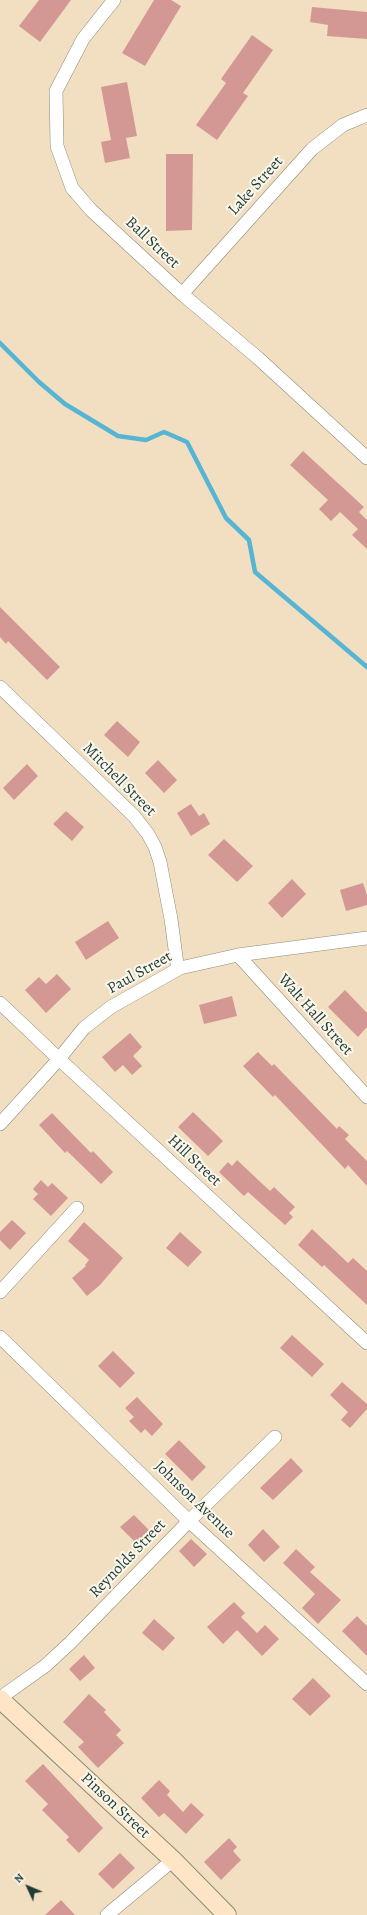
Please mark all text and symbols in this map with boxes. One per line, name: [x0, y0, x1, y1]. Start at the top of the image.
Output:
street label: Lake Street: [224, 152, 288, 220]
street label: Ball Street: [121, 213, 183, 273]
street label: Mitchell Street: [78, 739, 160, 821]
street label: Paul Street: [104, 947, 176, 999]
street label: Walt Hall Street: [273, 970, 357, 1060]
street label: Hill Street: [163, 1131, 225, 1191]
street label: Johnson Avenue: [150, 1457, 238, 1543]
street label: Reynolds Street: [86, 1516, 170, 1602]
street label: Pinson Street: [76, 1769, 154, 1843]
north arrow: [8, 1867, 48, 1907]
text: N: [11, 1870, 27, 1886]

